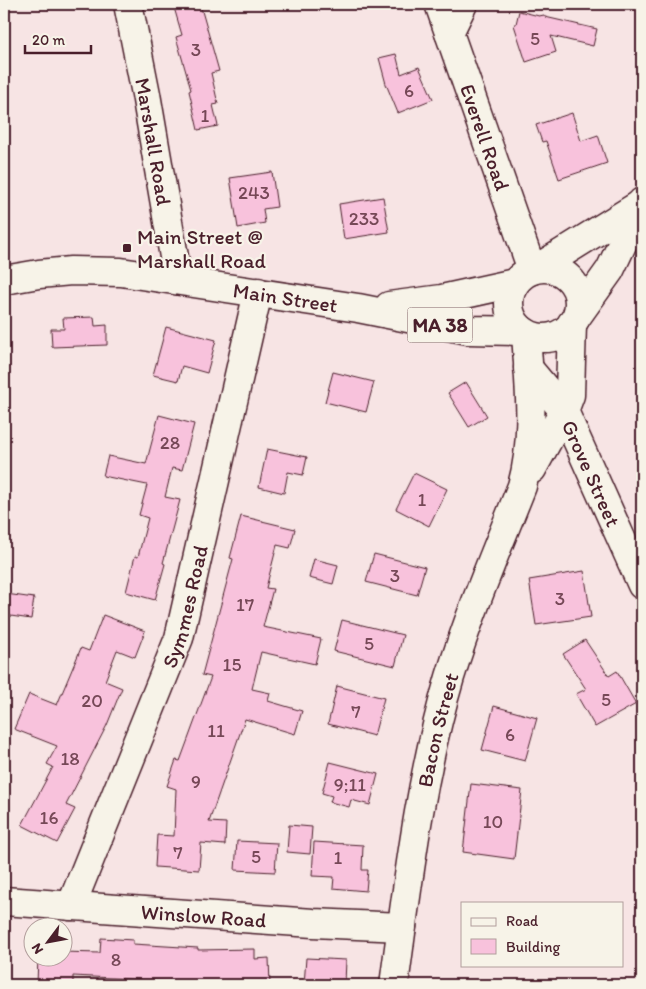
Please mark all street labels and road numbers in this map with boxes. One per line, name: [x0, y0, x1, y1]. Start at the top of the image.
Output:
street label: Marshall Road: [131, 76, 178, 208]
street label: Everell Road: [455, 80, 516, 194]
street label: Main Street: [231, 277, 340, 317]
road number: MA 38: [408, 308, 472, 342]
street label: Grove Street: [557, 416, 627, 530]
street label: Symmes Road: [156, 543, 212, 671]
street label: Bacon Street: [411, 669, 463, 789]
street label: Winslow Road: [140, 898, 267, 932]

